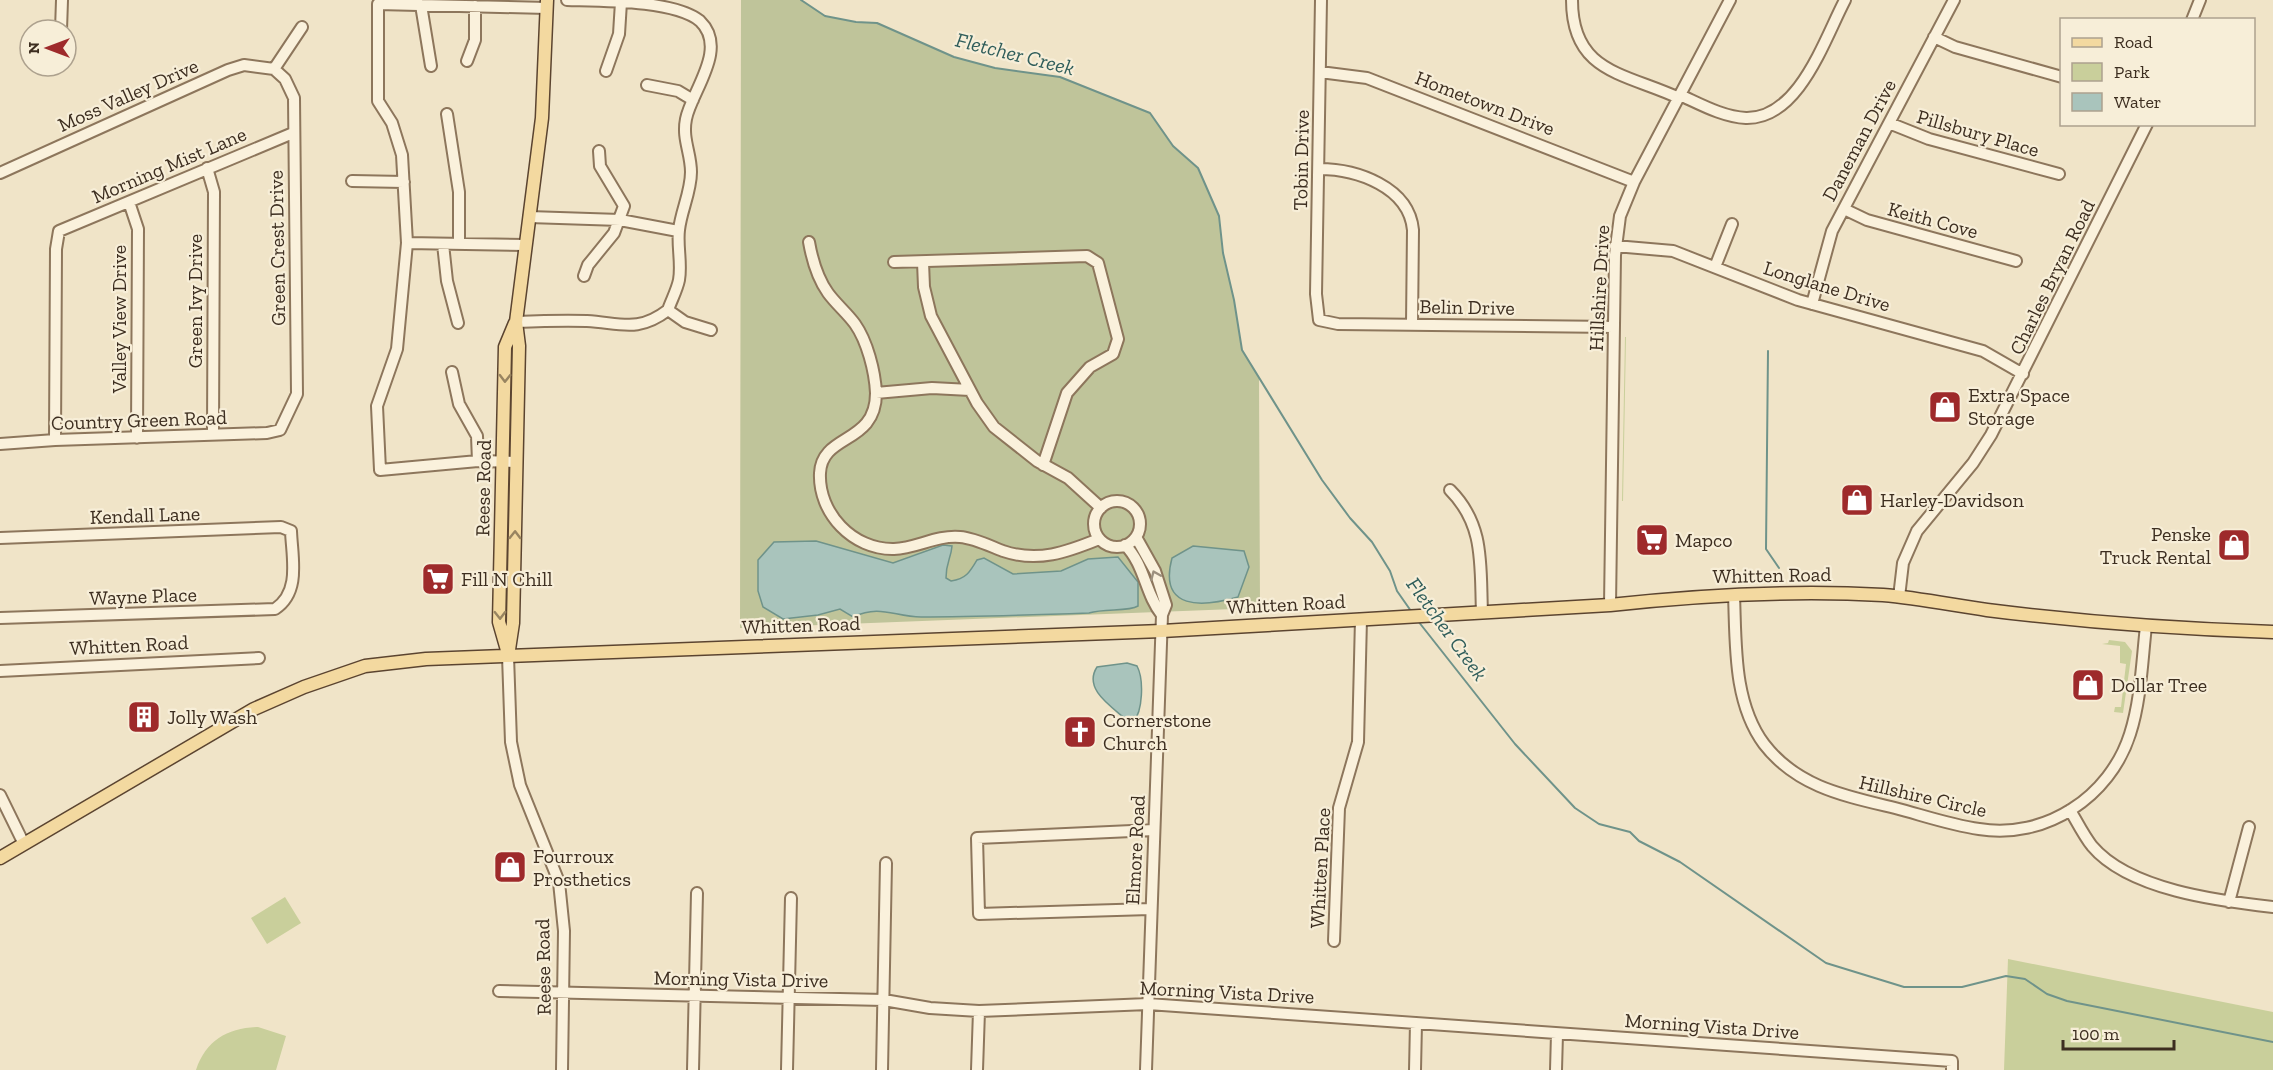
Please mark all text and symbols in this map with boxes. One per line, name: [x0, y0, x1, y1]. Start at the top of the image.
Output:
north arrow: [18, 18, 78, 78]
legend: [2060, 18, 2255, 126]
water label: Fletcher Creek: [953, 27, 1077, 80]
text: Road: [2114, 31, 2153, 53]
text: N: [24, 42, 43, 54]
street label: Moss Valley Drive: [54, 53, 202, 137]
text: Park: [2114, 61, 2150, 83]
street label: Hometown Drive: [1412, 65, 1558, 141]
street label: Daneman Drive: [1817, 75, 1901, 205]
text: Water: [2114, 91, 2161, 113]
street label: Pillsbury Place: [1914, 104, 2042, 162]
street label: Tobin Drive: [1288, 109, 1314, 211]
street label: Morning Mist Lane: [88, 122, 250, 208]
street label: Green Crest Drive: [264, 170, 290, 326]
street label: Keith Cove: [1885, 196, 1981, 244]
street label: Charles Bryan Road: [2004, 196, 2100, 358]
street label: Hillshire Drive: [1584, 224, 1614, 352]
street label: Green Ivy Drive: [183, 234, 207, 368]
street label: Valley View Drive: [107, 245, 131, 394]
street label: Longlane Drive: [1761, 255, 1893, 317]
street label: Belin Drive: [1419, 294, 1515, 320]
one-way arrow: [498, 373, 511, 382]
place label: Extra Space Storage: [1968, 383, 2070, 430]
shop icon: Extra Space Storage: [1927, 389, 1963, 425]
street label: Country Green Road: [51, 405, 227, 435]
street label: Reese Road: [470, 439, 496, 537]
shop icon: Harley-Davidson: [1839, 482, 1875, 518]
place label: Harley-Davidson: [1880, 488, 2024, 512]
street label: Kendall Lane: [89, 501, 201, 529]
supermarket icon: Mapco: [1634, 522, 1670, 558]
place label: Penske Truck Rental: [2100, 522, 2211, 569]
shop icon: Penske Truck Rental: [2216, 527, 2252, 563]
place label: Mapco: [1675, 528, 1733, 552]
one-way arrow: [508, 530, 521, 539]
supermarket icon: Fill N Chill: [420, 561, 456, 597]
street label: Whitten Road: [1712, 562, 1832, 588]
place label: Fill N Chill: [461, 567, 553, 591]
one-way arrow: [1150, 570, 1162, 581]
water label: Fletcher Creek: [1402, 572, 1493, 685]
street label: Wayne Place: [89, 582, 197, 610]
street label: Whitten Road: [1226, 589, 1346, 619]
one-way arrow: [494, 610, 506, 619]
street label: Whitten Road: [741, 611, 861, 639]
street label: Whitten Road: [69, 630, 189, 660]
shop icon: Dollar Tree: [2070, 667, 2106, 703]
place label: Dollar Tree: [2111, 673, 2207, 697]
building icon: Jolly Wash: [126, 699, 162, 735]
place label: Jolly Wash: [167, 705, 258, 729]
place label: Cornerstone Church: [1103, 708, 1211, 755]
church icon: Cornerstone Church: [1062, 714, 1098, 750]
street label: Hillshire Circle: [1857, 770, 1989, 822]
street label: Elmore Road: [1120, 794, 1150, 906]
street label: Whitten Place: [1305, 807, 1335, 929]
place label: Fourroux Prosthetics: [533, 844, 631, 891]
shop icon: Fourroux Prosthetics: [492, 849, 528, 885]
street label: Reese Road: [530, 918, 556, 1016]
street label: Morning Vista Drive: [653, 965, 829, 993]
street label: Morning Vista Drive: [1139, 975, 1315, 1009]
street label: Morning Vista Drive: [1624, 1008, 1800, 1044]
scale bar: [2063, 1013, 2174, 1051]
text: 100 m: [2072, 1023, 2120, 1045]

